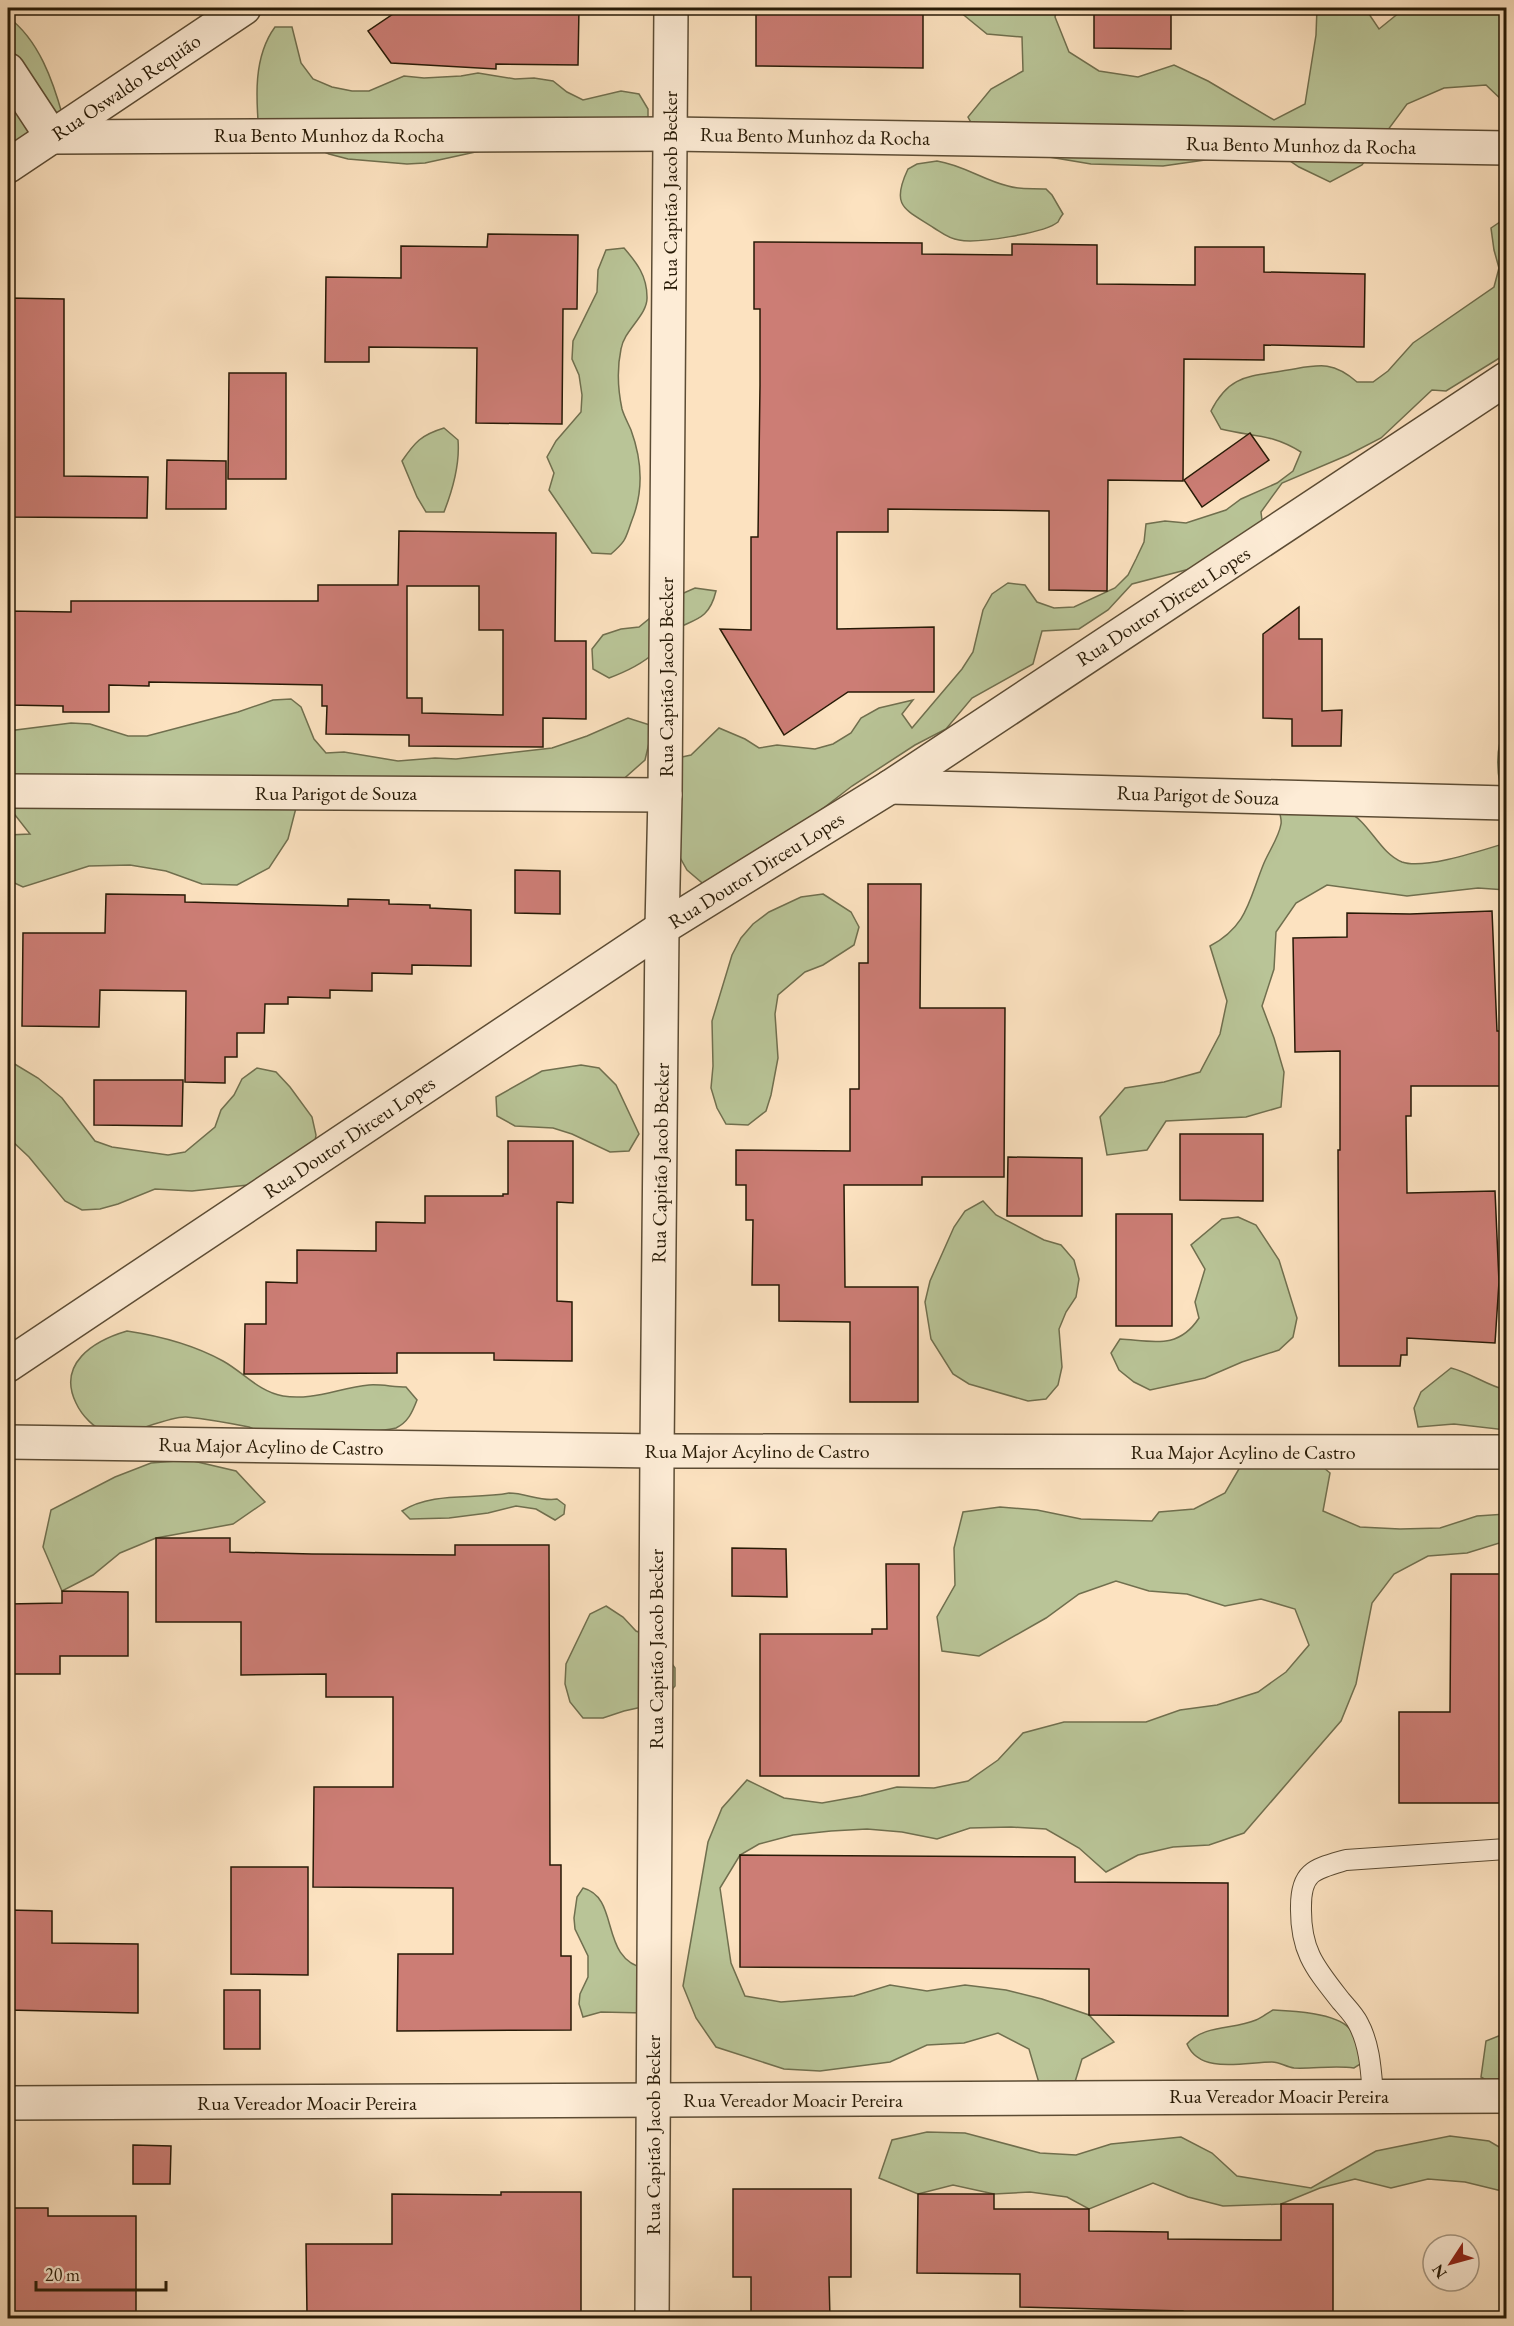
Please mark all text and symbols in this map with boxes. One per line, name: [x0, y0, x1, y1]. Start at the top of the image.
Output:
street label: Rua Oswaldo Requião: [46, 27, 206, 147]
street label: Rua Capitão Jacob Becker: [657, 90, 683, 291]
street label: Rua Bento Munhoz da Rocha: [700, 121, 930, 151]
street label: Rua Bento Munhoz da Rocha: [214, 122, 444, 148]
street label: Rua Bento Munhoz da Rocha: [1186, 130, 1416, 160]
street label: Rua Doutor Dirceu Lopes: [1071, 540, 1255, 672]
street label: Rua Capitão Jacob Becker: [653, 576, 679, 777]
street label: Rua Parigot de Souza: [1116, 779, 1280, 811]
street label: Rua Parigot de Souza: [255, 780, 417, 806]
street label: Rua Doutor Dirceu Lopes: [663, 805, 849, 935]
street label: Rua Capitão Jacob Becker: [645, 1062, 675, 1263]
street label: Rua Doutor Dirceu Lopes: [258, 1070, 440, 1204]
street label: Rua Major Acylino de Castro: [158, 1431, 384, 1461]
street label: Rua Major Acylino de Castro: [644, 1438, 870, 1464]
street label: Rua Major Acylino de Castro: [1130, 1439, 1356, 1465]
street label: Rua Capitão Jacob Becker: [643, 1548, 669, 1749]
street label: Rua Capitão Jacob Becker: [640, 2034, 666, 2235]
street label: Rua Vereador Moacir Pereira: [1169, 2083, 1389, 2109]
street label: Rua Vereador Moacir Pereira: [683, 2087, 903, 2113]
street label: Rua Vereador Moacir Pereira: [197, 2090, 417, 2116]
north arrow: [1421, 2233, 1481, 2293]
scale bar: [36, 2254, 166, 2292]
text: N: [1427, 2260, 1452, 2283]
text: 20 m: [45, 2263, 80, 2286]

